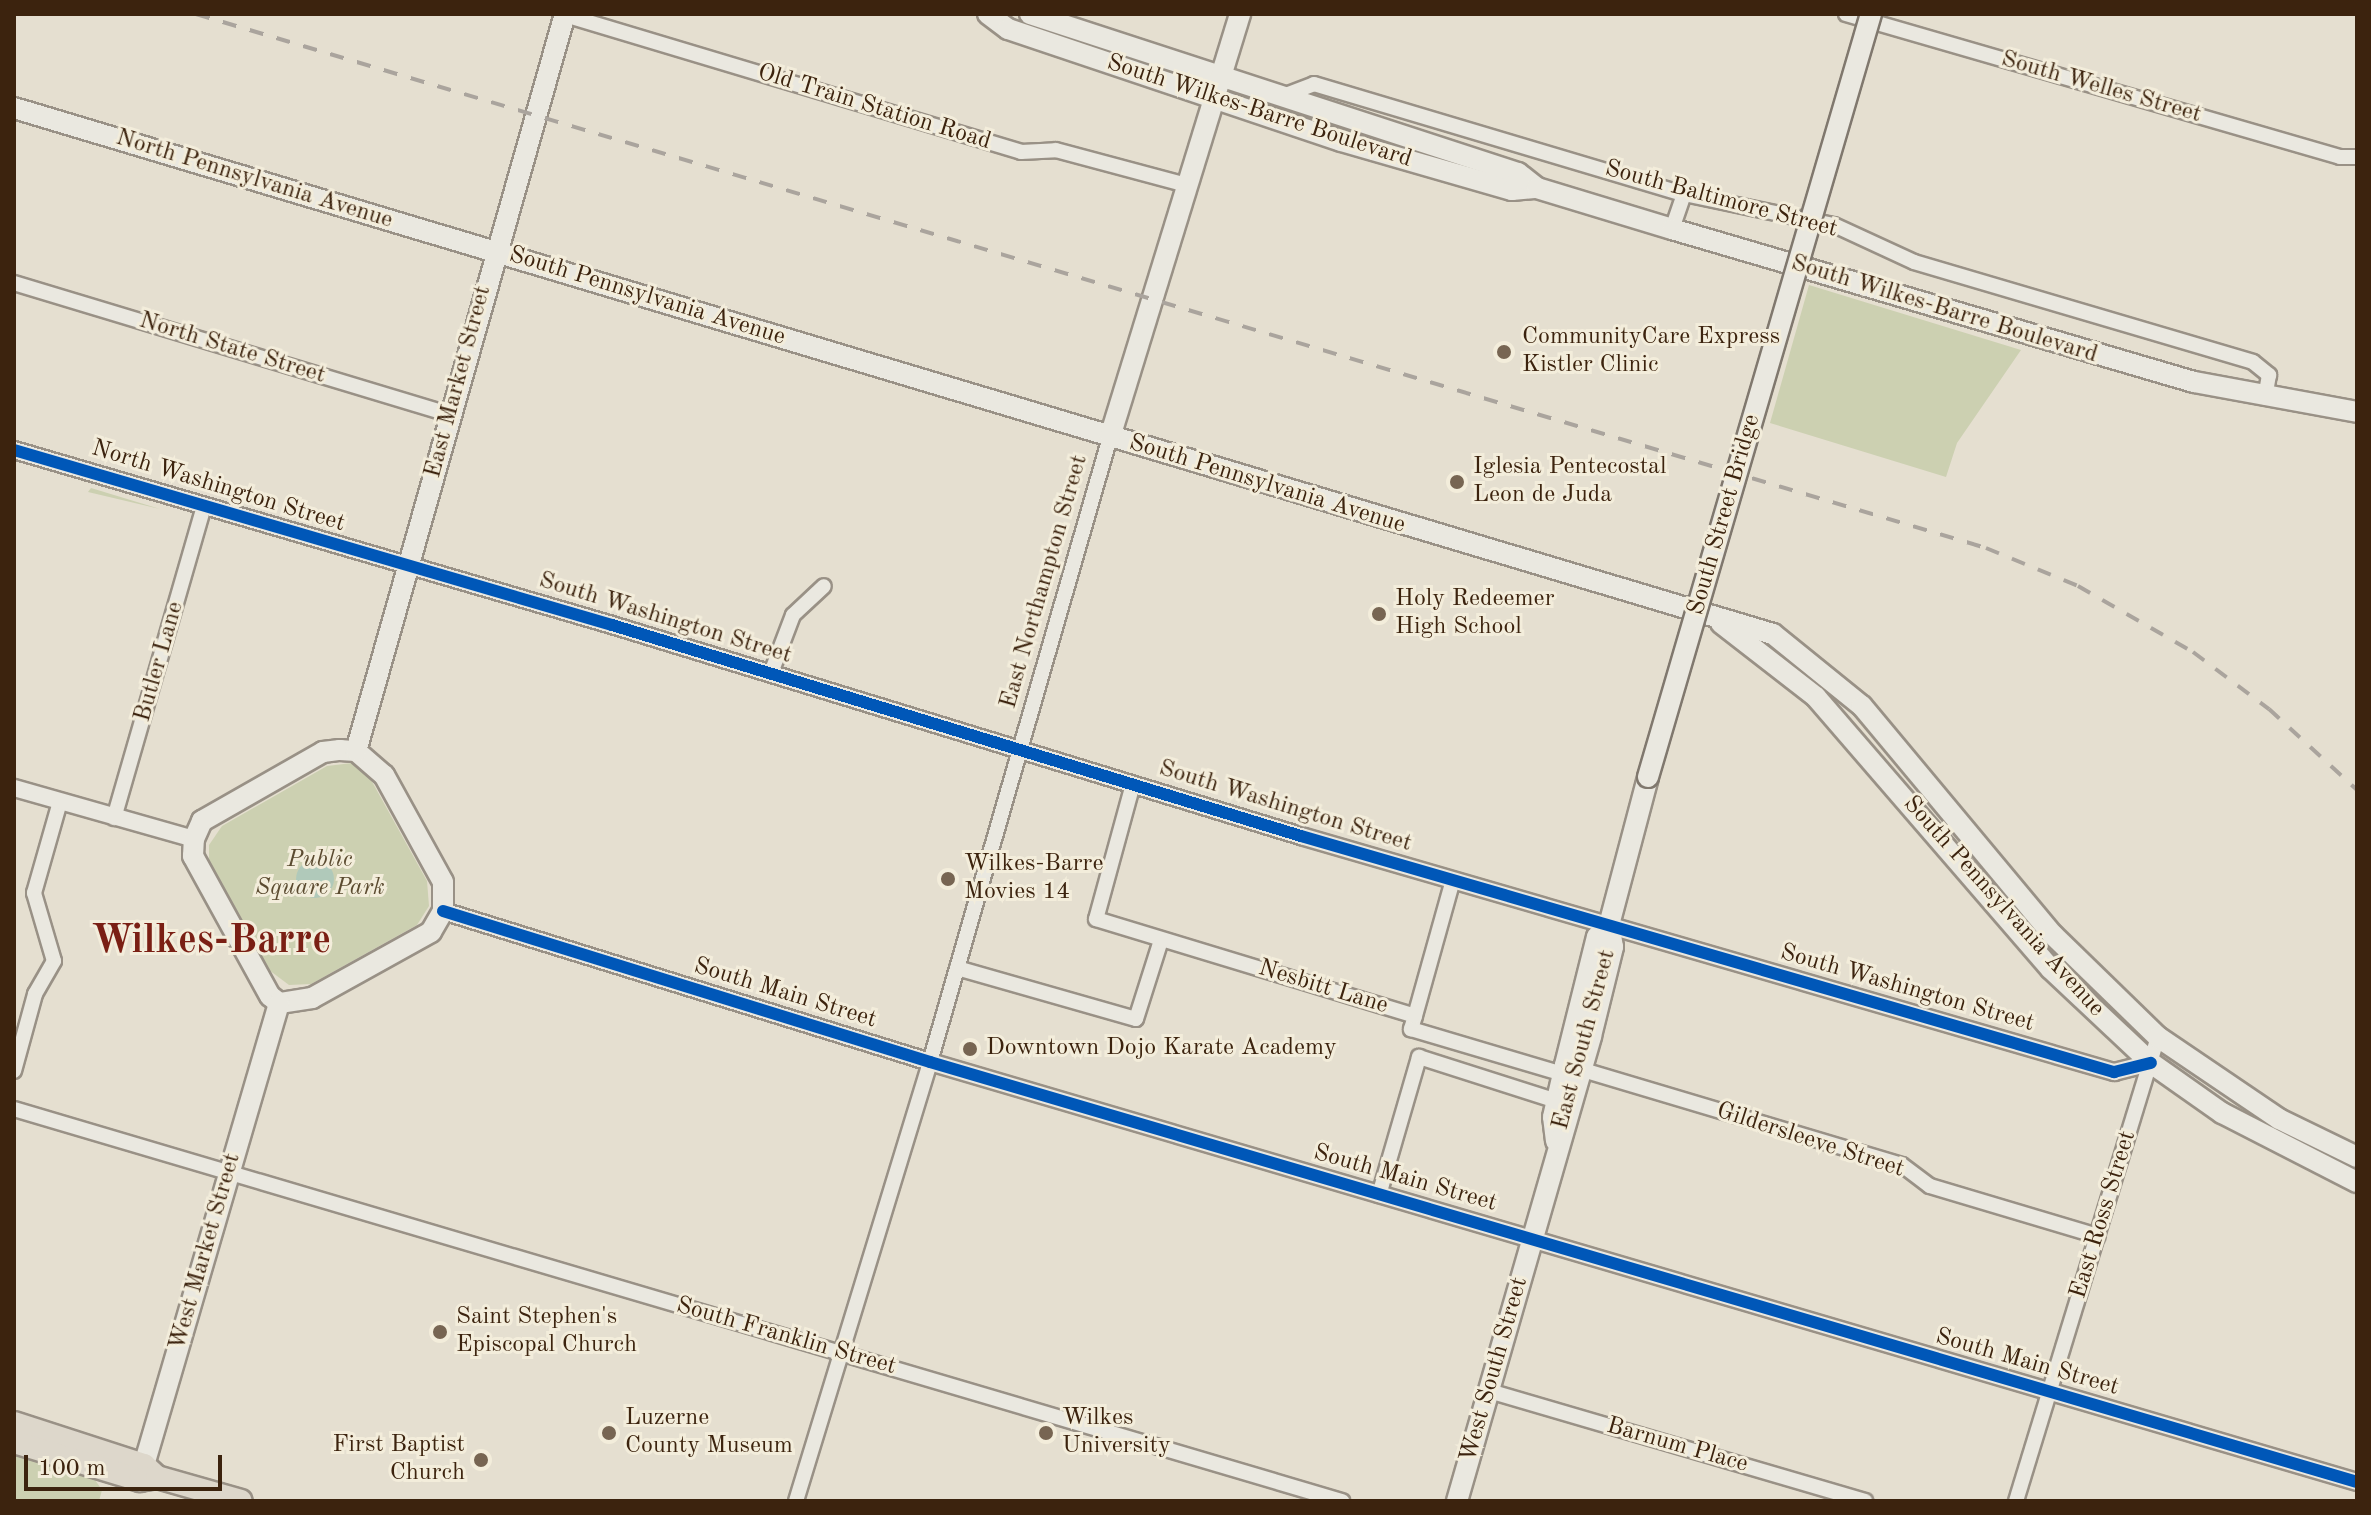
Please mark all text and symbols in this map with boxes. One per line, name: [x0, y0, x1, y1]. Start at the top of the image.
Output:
street label: South Welles Street: [1998, 46, 2204, 130]
street label: South Wilkes-Barre Boulevard: [1103, 49, 1415, 175]
street label: Old Train Station Road: [754, 59, 994, 157]
street label: North Pennsylvania Avenue: [112, 124, 396, 236]
street label: South Baltimore Street: [1602, 155, 1840, 245]
street label: South Pennsylvania Avenue: [505, 241, 789, 353]
street label: South Wilkes-Barre Boulevard: [1787, 250, 2101, 370]
street label: East Market Street: [419, 283, 499, 481]
street label: North State Street: [135, 307, 329, 391]
place label: CommunityCare Express Kistler Clinic: [1522, 324, 1780, 380]
marker: CommunityCare Express Kistler Clinic: [1493, 341, 1515, 363]
street label: South Street Bridge: [1683, 411, 1767, 619]
street label: South Pennsylvania Avenue: [1125, 429, 1409, 541]
street label: North Washington Street: [88, 435, 348, 539]
street label: East Northampton Street: [995, 452, 1095, 712]
place label: Iglesia Pentecostal Leon de Juda: [1473, 454, 1666, 510]
marker: Iglesia Pentecostal Leon de Juda: [1448, 473, 1466, 491]
street label: South Washington Street: [535, 567, 795, 671]
place label: Holy Redeemer High School: [1395, 586, 1555, 642]
street label: Butler Lane: [129, 599, 191, 725]
marker: Holy Redeemer High School: [1370, 605, 1388, 623]
street label: South Washington Street: [1155, 755, 1415, 859]
street label: South Pennsylvania Avenue: [1896, 791, 2110, 1023]
park label: Public Square Park: [255, 847, 385, 903]
place label: Wilkes-Barre Movies 14: [964, 851, 1103, 907]
marker: Wilkes-Barre Movies 14: [939, 870, 957, 888]
district label: Wilkes-Barre: [91, 918, 331, 966]
street label: South Washington Street: [1777, 939, 2037, 1039]
street label: East South Street: [1547, 947, 1623, 1133]
street label: South Main Street: [690, 953, 880, 1035]
street label: Nesbitt Lane: [1255, 955, 1391, 1021]
place label: Downtown Dojo Karate Academy: [986, 1035, 1337, 1063]
marker: Downtown Dojo Karate Academy: [961, 1040, 979, 1058]
street label: Gildersleeve Street: [1713, 1097, 1907, 1185]
street label: East Ross Street: [2065, 1127, 2143, 1303]
street label: South Main Street: [1310, 1139, 1500, 1219]
street label: West Market Street: [164, 1150, 248, 1354]
street label: West South Street: [1455, 1274, 1535, 1466]
street label: South Franklin Street: [673, 1292, 899, 1382]
place label: Saint Stephen's Episcopal Church: [456, 1304, 637, 1360]
marker: Saint Stephen's Episcopal Church: [431, 1323, 449, 1341]
street label: South Main Street: [1932, 1323, 2122, 1403]
place label: Luzerne County Museum: [625, 1405, 793, 1461]
place label: Wilkes University: [1062, 1405, 1171, 1461]
street label: Barnum Place: [1603, 1412, 1751, 1480]
marker: Luzerne County Museum: [600, 1424, 618, 1442]
marker: Wilkes University: [1037, 1424, 1055, 1442]
place label: First Baptist Church: [332, 1432, 465, 1488]
scale bar: [28, 1439, 226, 1489]
marker: First Baptist Church: [472, 1451, 490, 1469]
text: 100 m: [38, 1457, 106, 1481]

